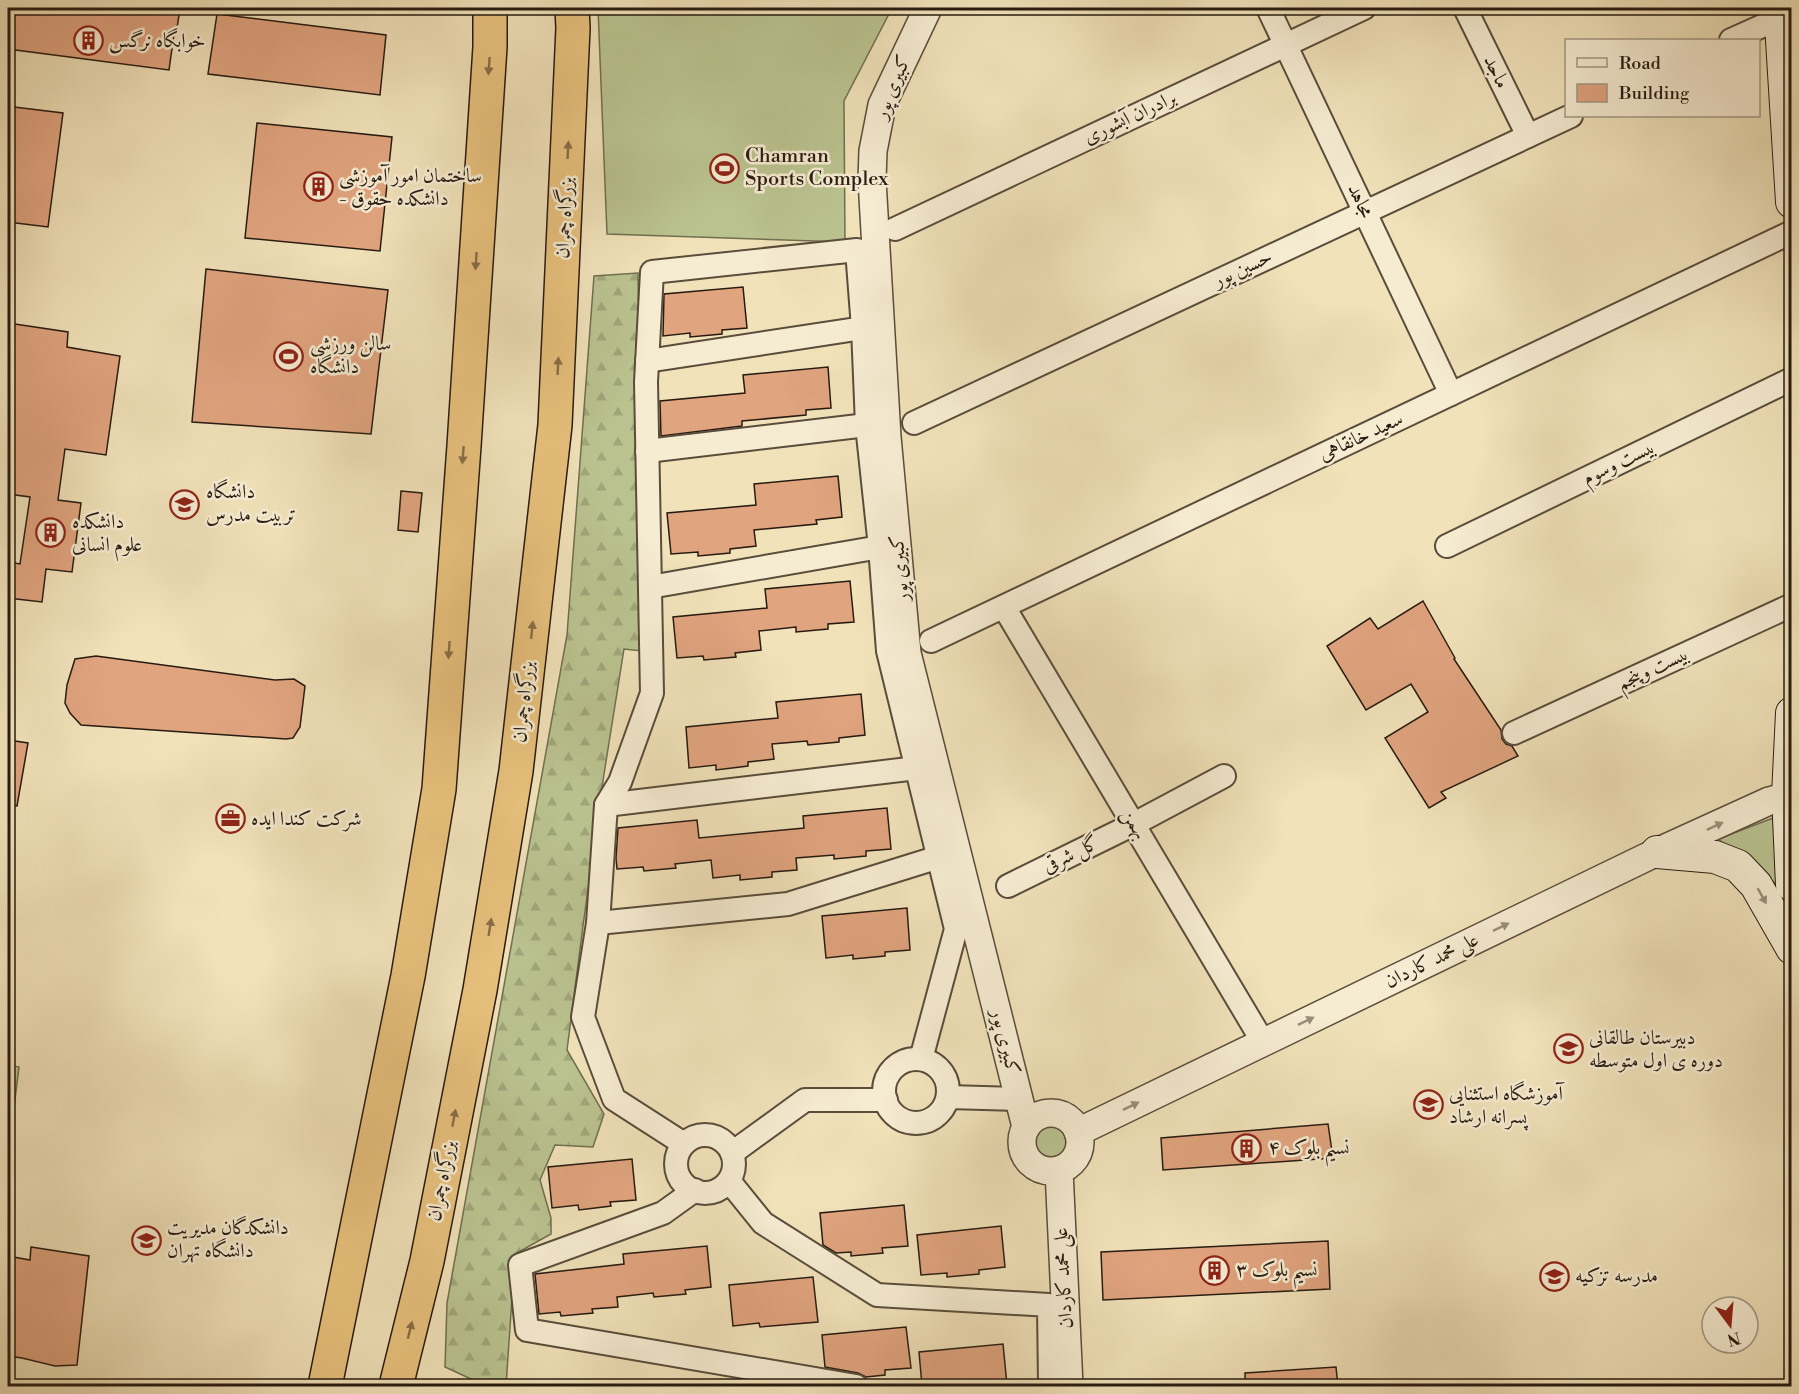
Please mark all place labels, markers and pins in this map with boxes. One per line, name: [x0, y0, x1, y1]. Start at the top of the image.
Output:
building icon: خوابگاه نرگس: [72, 25, 104, 57]
place label: خوابگاه نرگس: [109, 27, 206, 54]
place label: Chamran Sports Complex: [745, 144, 889, 192]
sports icon: Chamran Sports Complex: [708, 152, 740, 184]
place label: ساختمان امور آموزشی - دانشکده حقوق: [339, 163, 482, 212]
building icon: ساختمان امور آموزشی - دانشکده حقوق: [302, 171, 334, 203]
place label: سالن ورزشی دانشگاه: [310, 332, 391, 380]
sports icon: سالن ورزشی دانشگاه: [273, 340, 305, 372]
place label: دانشگاه تربیت مدرس: [206, 478, 296, 528]
school or university icon: دانشگاه تربیت مدرس: [169, 488, 201, 520]
place label: دانشکده علوم انسانی: [72, 510, 142, 562]
building icon: دانشکده علوم انسانی: [35, 517, 67, 549]
office icon: شرکت کندا ایده: [214, 803, 246, 835]
place label: شرکت کندا ایده: [251, 807, 362, 832]
place label: دبیرستان طالقانی دوره ی اول متوسطه: [1589, 1026, 1723, 1074]
school or university icon: دبیرستان طالقانی دوره ی اول متوسطه: [1552, 1033, 1584, 1065]
place label: آموزشگاه استثنایی پسرانه ارشاد: [1449, 1080, 1565, 1131]
school or university icon: آموزشگاه استثنایی پسرانه ارشاد: [1412, 1089, 1444, 1121]
building icon: نسیم بلوک ۴: [1231, 1132, 1263, 1164]
place label: نسیم بلوک ۴: [1268, 1136, 1350, 1167]
place label: دانشکدگان مدیریت دانشگاه تهران: [167, 1215, 289, 1264]
school or university icon: دانشکدگان مدیریت دانشگاه تهران: [130, 1224, 162, 1256]
building icon: نسیم بلوک ۳: [1199, 1254, 1231, 1286]
place label: نسیم بلوک ۳: [1236, 1258, 1318, 1289]
school or university icon: مدرسه تزکیه: [1538, 1260, 1570, 1292]
place label: مدرسه تزکیه: [1575, 1264, 1658, 1289]

